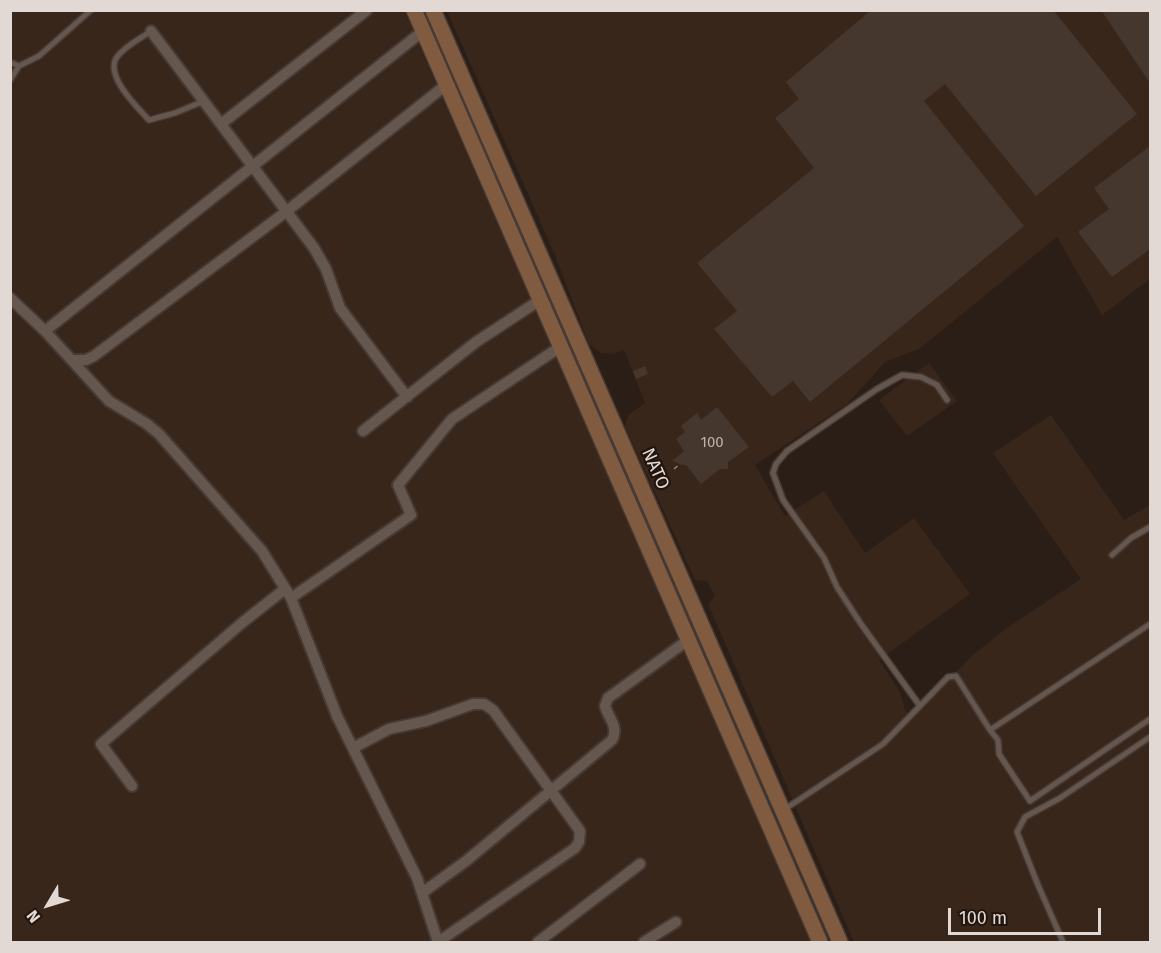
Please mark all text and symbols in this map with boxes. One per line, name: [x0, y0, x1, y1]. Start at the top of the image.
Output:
house number: 100: [700, 434, 724, 452]
street label: ΝΑΤΟ: [636, 445, 674, 493]
north arrow: [18, 875, 78, 935]
scale bar: [951, 896, 1104, 934]
text: N: [23, 906, 44, 926]
text: 100 m: [959, 907, 1007, 929]

